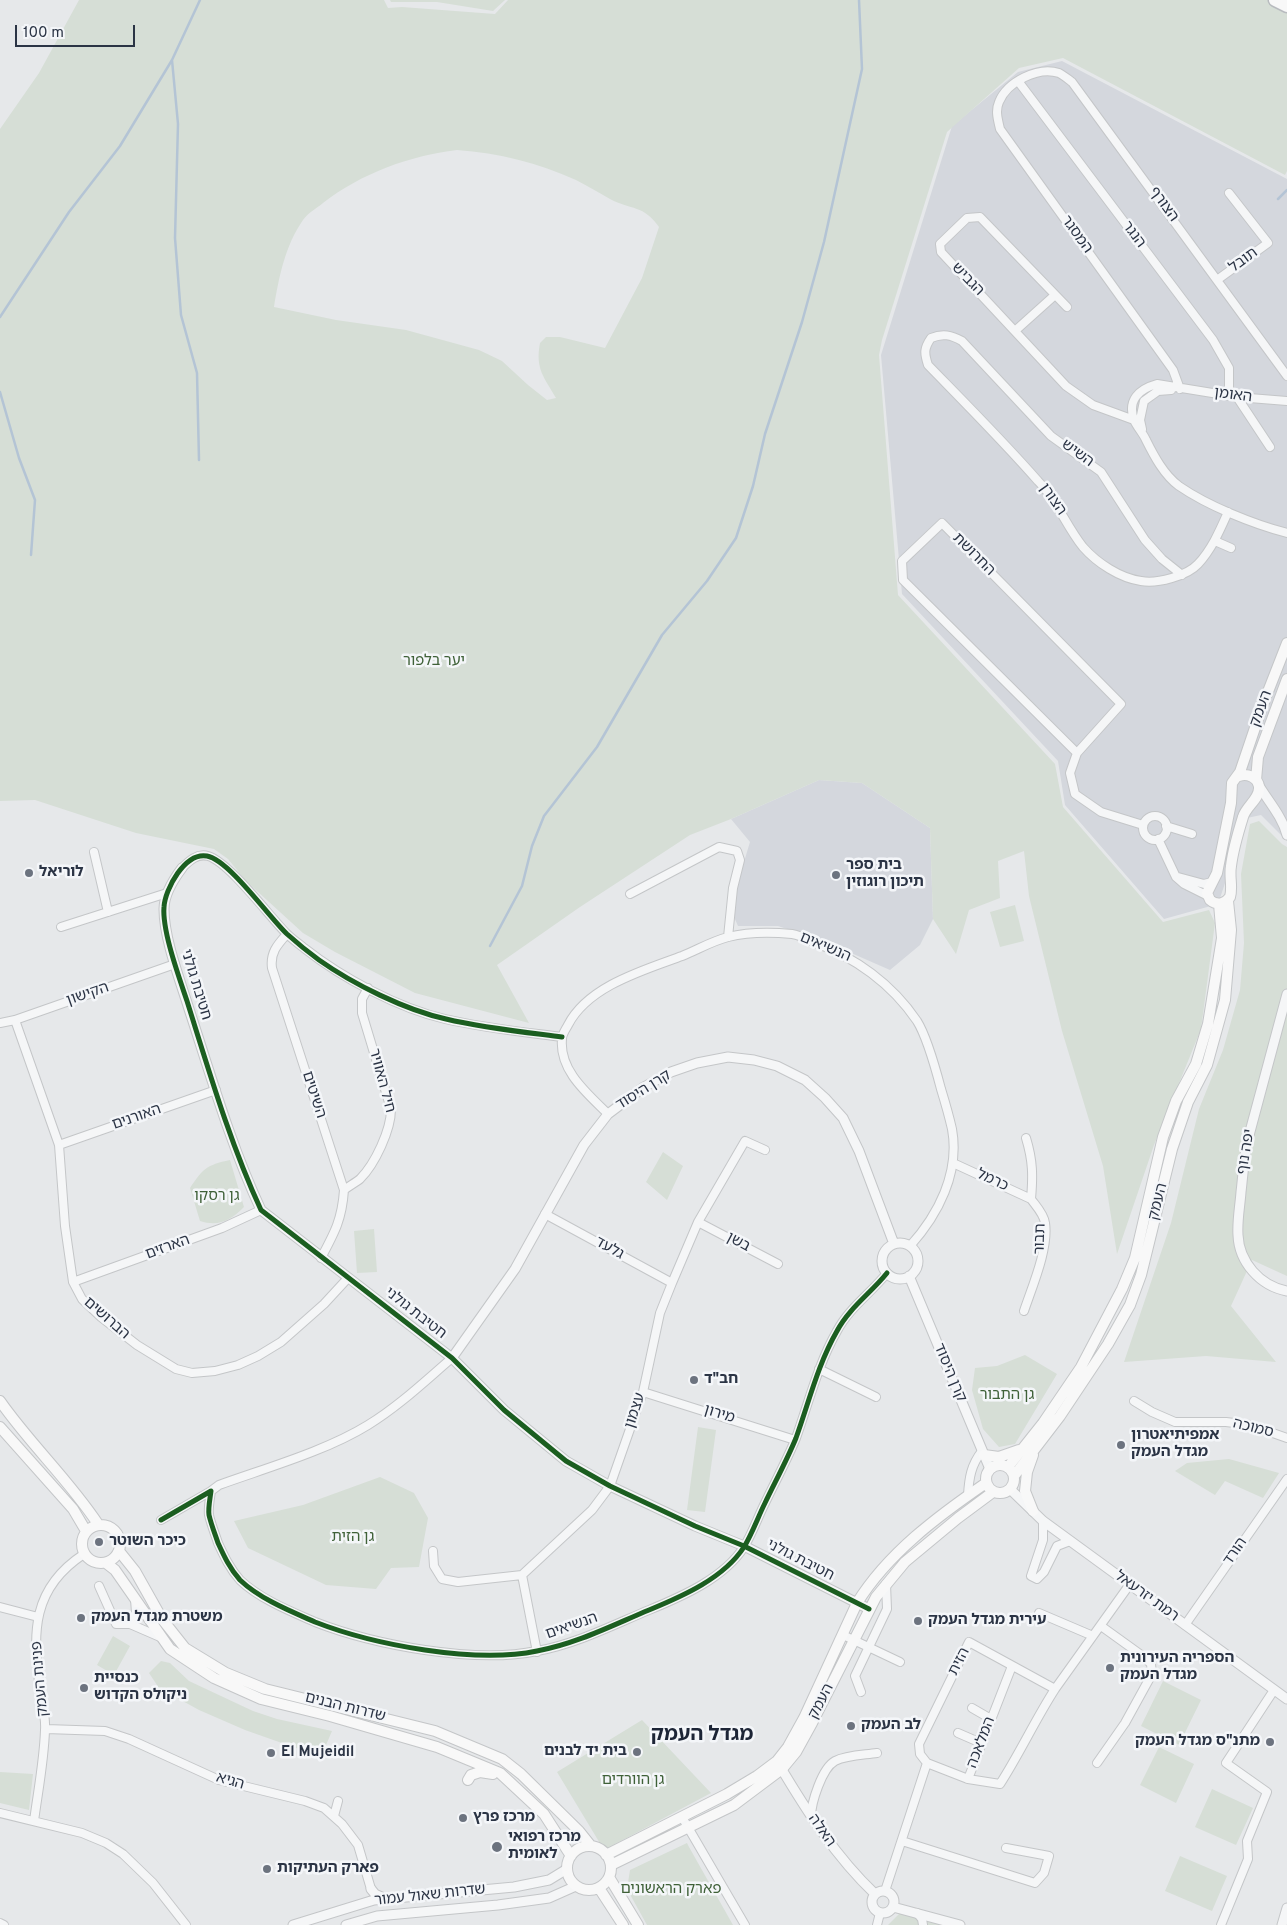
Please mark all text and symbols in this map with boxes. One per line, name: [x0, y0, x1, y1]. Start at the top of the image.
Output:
scale bar: [18, 15, 138, 47]
text: 100 m: [23, 24, 64, 43]
street label: הצורף: [1144, 184, 1182, 226]
street label: המסגר: [1056, 213, 1096, 257]
street label: הנגר: [1117, 218, 1149, 252]
street label: תובל: [1226, 245, 1262, 277]
street label: הגביש: [947, 260, 987, 300]
street label: האומן: [1213, 385, 1253, 407]
street label: השיש: [1057, 436, 1097, 472]
street label: הצורן: [1035, 481, 1069, 519]
street label: החרושת: [948, 530, 998, 580]
park label: יער בלפור: [403, 653, 465, 671]
street label: העמק: [1247, 688, 1277, 730]
place label: בית ספר תיכון רוגוזין: [846, 857, 924, 892]
place label: לוריאל: [39, 864, 84, 882]
marker: לוריאל: [23, 867, 35, 879]
marker: בית ספר תיכון רוגוזין: [830, 869, 842, 881]
street label: הנשיאים: [797, 929, 853, 967]
street label: חטיבת גולני: [176, 947, 214, 1023]
street label: הקישון: [64, 979, 112, 1011]
street label: חיל האוויר: [364, 1047, 398, 1115]
street label: קרן היסוד: [613, 1067, 675, 1115]
street label: השיטים: [297, 1069, 329, 1121]
street label: האורנים: [110, 1101, 164, 1135]
street label: יפה נוף: [1235, 1128, 1259, 1176]
street label: כרמל: [973, 1166, 1011, 1196]
street label: העמק: [1146, 1182, 1172, 1222]
park label: גן רסקו: [194, 1188, 240, 1206]
street label: תבור: [1031, 1223, 1051, 1255]
street label: בשן: [723, 1229, 753, 1257]
street label: הארזים: [143, 1232, 193, 1264]
street label: גלעד: [591, 1234, 627, 1264]
street label: חטיבת גולני: [381, 1284, 449, 1344]
street label: הברושים: [79, 1294, 133, 1344]
street label: קרן היסוד: [929, 1341, 969, 1405]
place label: חב"ד: [704, 1371, 738, 1389]
marker: חב"ד: [688, 1374, 700, 1386]
park label: גן התבור: [980, 1387, 1034, 1405]
street label: עצמון: [622, 1391, 650, 1431]
street label: מירון: [701, 1402, 737, 1428]
street label: סמוכה: [1231, 1415, 1275, 1443]
place label: אמפיתיאטרון מגדל העמק: [1131, 1427, 1219, 1462]
marker: אמפיתיאטרון מגדל העמק: [1115, 1439, 1127, 1451]
park label: גן הזית: [332, 1529, 374, 1547]
place label: כיכר השוטר: [109, 1533, 186, 1551]
street label: הורד: [1220, 1535, 1252, 1569]
marker: כיכר השוטר: [93, 1536, 105, 1548]
street label: חטיבת גולני: [763, 1536, 837, 1586]
street label: רמת יזרעאל: [1110, 1568, 1182, 1626]
place label: משטרת מגדל העמק: [91, 1609, 222, 1627]
street label: הנשיאים: [544, 1610, 600, 1644]
marker: משטרת מגדל העמק: [75, 1612, 87, 1624]
place label: עירית מגדל העמק: [928, 1612, 1047, 1630]
marker: עירית מגדל העמק: [912, 1615, 924, 1627]
street label: פנינת העמק: [29, 1640, 53, 1718]
street label: הזית: [945, 1645, 975, 1679]
place label: הספריה העירונית מגדל העמק: [1120, 1650, 1234, 1685]
marker: הספריה העירונית מגדל העמק: [1104, 1662, 1116, 1674]
place label: כנסיית ניקולס הקדוש: [94, 1670, 187, 1705]
street label: העמק: [805, 1681, 839, 1723]
marker: כנסיית ניקולס הקדוש: [78, 1682, 90, 1694]
street label: שדרות הבנים: [303, 1689, 387, 1727]
street label: המלאכה: [964, 1715, 1000, 1771]
place label: לב העמק: [861, 1717, 921, 1735]
marker: לב העמק: [845, 1720, 857, 1732]
district label: מגדל העמק: [651, 1724, 753, 1748]
place label: מתנ"ס מגדל העמק: [1135, 1733, 1260, 1751]
marker: מתנ"ס מגדל העמק: [1264, 1736, 1276, 1748]
place label: בית יד לבנים: [544, 1743, 627, 1761]
place label: El Mujeidil: [281, 1744, 354, 1762]
marker: בית יד לבנים: [631, 1746, 643, 1758]
marker: El Mujeidil: [265, 1747, 277, 1759]
street label: הגיא: [214, 1769, 246, 1795]
park label: גן הוורדים: [602, 1772, 664, 1790]
place label: מרכז פרץ: [473, 1809, 535, 1827]
street label: האלה: [803, 1811, 839, 1851]
marker: מרכז פרץ: [457, 1812, 469, 1824]
place label: מרכז רפואי לאומית: [508, 1829, 581, 1864]
marker: מרכז רפואי לאומית: [490, 1840, 504, 1854]
place label: פארק העתיקות: [277, 1860, 379, 1878]
marker: פארק העתיקות: [261, 1863, 273, 1875]
street label: שדרות שאול עמור: [373, 1881, 487, 1911]
park label: פארק הראשונים: [621, 1881, 721, 1899]

